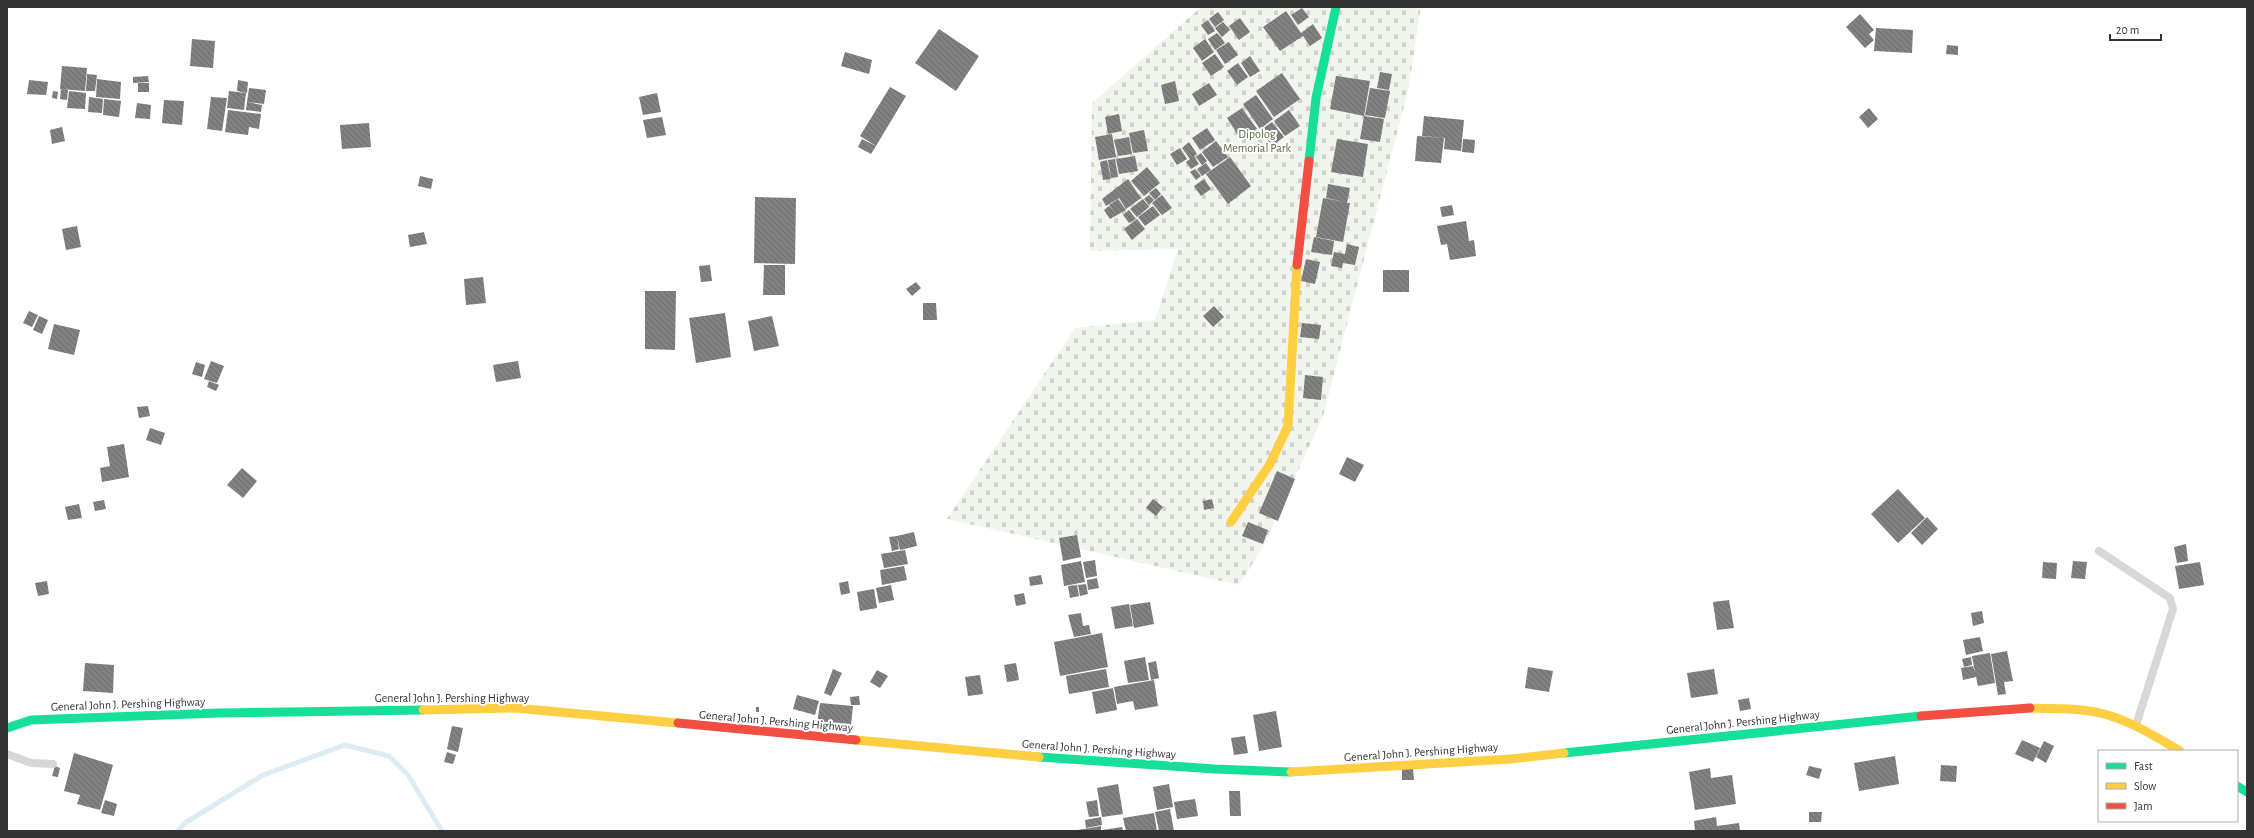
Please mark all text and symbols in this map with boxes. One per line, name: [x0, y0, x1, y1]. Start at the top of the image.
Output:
scale bar: [2110, 16, 2161, 42]
text: 20 m: [2116, 24, 2139, 36]
park label: Dipolog Memorial Park: [1223, 128, 1292, 154]
street label: General John J. Pershing Highway: [375, 692, 529, 705]
street label: General John J. Pershing Highway: [51, 695, 205, 714]
street label: General John J. Pershing Highway: [699, 708, 853, 735]
street label: General John J. Pershing Highway: [1666, 708, 1820, 737]
street label: General John J. Pershing Highway: [1022, 738, 1176, 761]
street label: General John J. Pershing Highway: [1344, 741, 1498, 764]
legend: [2098, 750, 2238, 822]
text: Fast: [2134, 760, 2153, 772]
text: Slow: [2134, 780, 2156, 792]
text: Jam: [2134, 800, 2153, 812]

